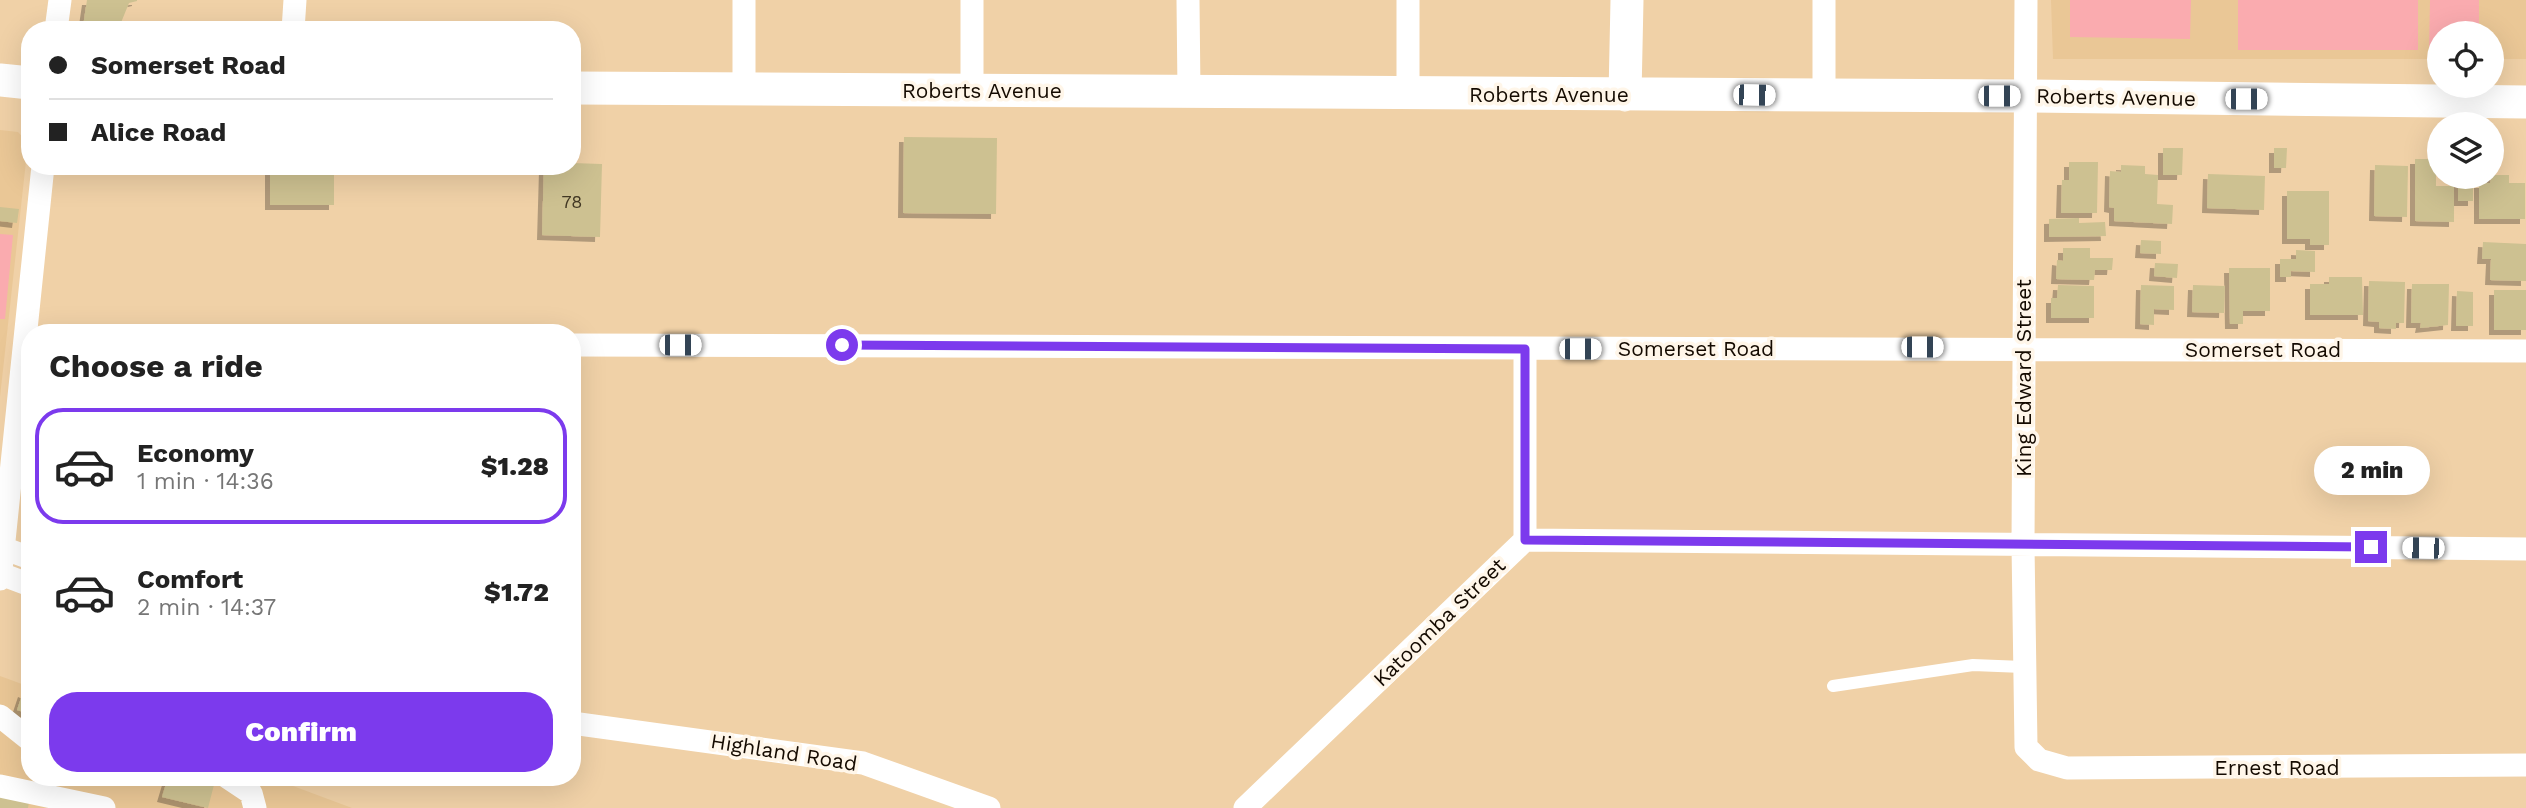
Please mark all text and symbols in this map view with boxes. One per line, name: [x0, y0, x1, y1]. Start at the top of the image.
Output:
map controls: [2427, 21, 2504, 189]
button: locate: [2427, 21, 2504, 98]
text: Somerset Road: [91, 50, 286, 80]
street label: Roberts Avenue: [902, 78, 1062, 103]
street label: Roberts Avenue: [1469, 82, 1629, 107]
street label: Roberts Avenue: [2036, 83, 2196, 111]
car: [1733, 84, 1776, 106]
car: [1979, 86, 2021, 107]
car: [2226, 89, 2268, 110]
button: layers: [2427, 112, 2504, 189]
text: Alice Road: [91, 117, 226, 147]
house number: 78: [562, 191, 582, 212]
street label: King Edward Street: [2011, 279, 2036, 477]
route start: [826, 329, 858, 361]
car: [660, 335, 702, 356]
street label: Somerset Road: [1618, 336, 1774, 361]
car: [1902, 337, 1944, 358]
street label: Somerset Road: [2185, 337, 2341, 362]
car: [1560, 339, 1602, 360]
text: Choose a ride: [49, 347, 263, 385]
icon: car: [53, 435, 116, 498]
text: Economy: [137, 438, 254, 468]
callout: 2 min: [2313, 446, 2429, 494]
text: $1.28: [481, 451, 549, 481]
text: 2 min: [2341, 457, 2403, 484]
text: 1 min · 14:36: [137, 468, 274, 495]
route end: [2355, 531, 2387, 563]
car: [2402, 537, 2445, 559]
street label: Katoomba Street: [1368, 552, 1510, 691]
icon: car: [53, 561, 116, 624]
text: Comfort: [137, 564, 243, 594]
text: $1.72: [484, 577, 549, 607]
text: 2 min · 14:37: [137, 594, 276, 621]
button: Confirm: [49, 692, 553, 772]
street label: Highland Road: [709, 728, 859, 776]
street label: Ernest Road: [2214, 755, 2340, 780]

